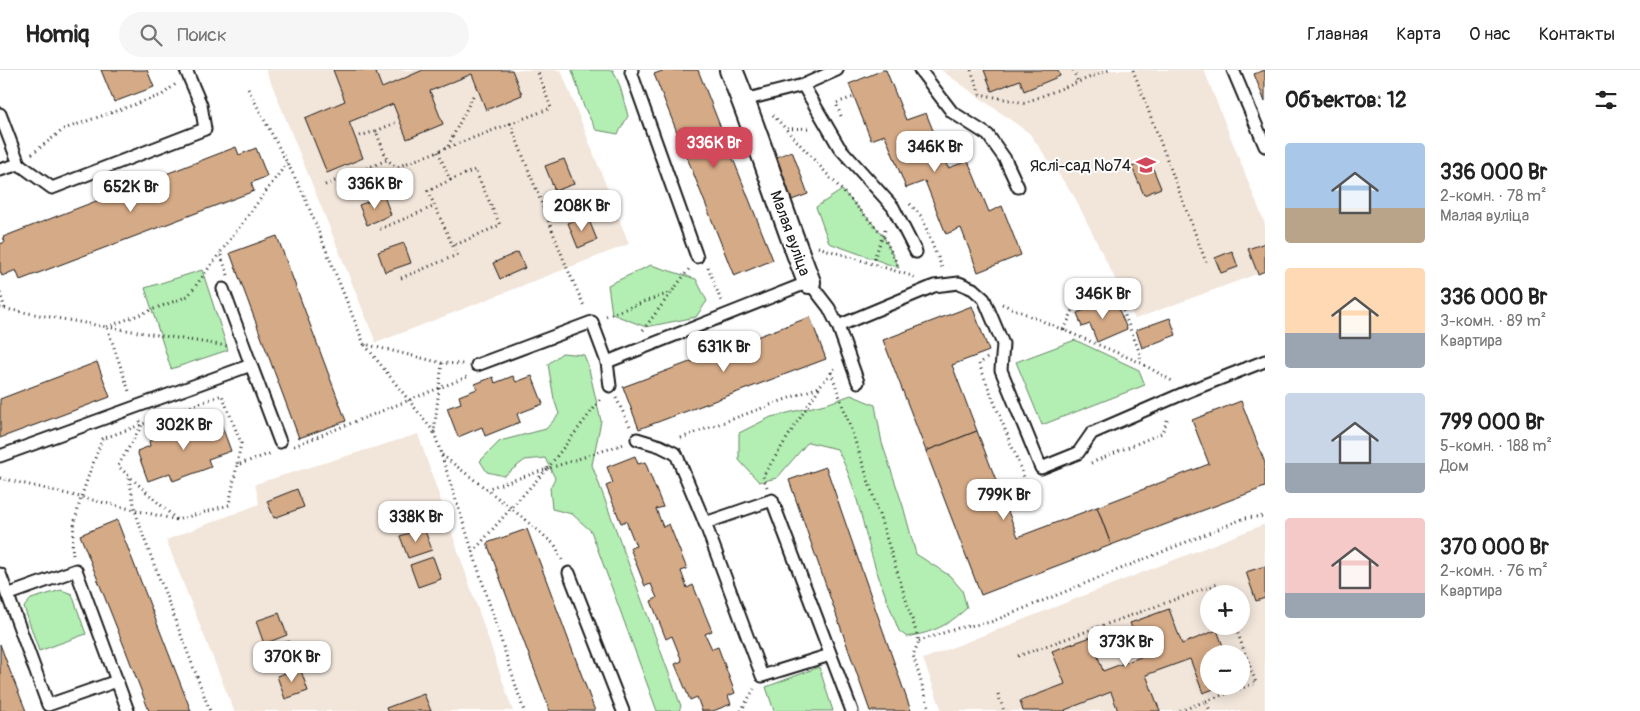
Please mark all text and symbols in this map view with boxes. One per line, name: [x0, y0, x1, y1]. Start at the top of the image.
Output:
search box: [119, 12, 469, 57]
text: Homiq: [25, 20, 89, 49]
icon: search: [137, 21, 165, 49]
text: Поиск: [177, 23, 227, 47]
text: Главная: [1307, 23, 1368, 46]
text: Карта: [1396, 23, 1441, 46]
text: О нас: [1469, 23, 1511, 46]
text: Контакты: [1539, 23, 1615, 46]
icon: filters: [1592, 86, 1620, 114]
text: Объектов: 12: [1285, 87, 1407, 114]
pin: 336K Br: [668, 126, 760, 169]
pin: 346K Br: [889, 131, 981, 173]
text: 336K Br: [686, 133, 742, 153]
text: 346K Br: [907, 137, 963, 157]
school or university icon: Яслі-сад №74: [1135, 154, 1157, 176]
place label: Яслі-сад №74: [1030, 156, 1131, 176]
text: 336 000 Br: [1440, 159, 1547, 186]
icon: home: [1325, 163, 1385, 223]
pin: 336K Br: [329, 168, 421, 210]
pin: 652K Br: [85, 170, 177, 213]
text: 336K Br: [347, 174, 403, 194]
text: 652K Br: [104, 177, 158, 197]
text: 2-комн. · 78 m²: [1440, 186, 1546, 206]
street label: Малая вуліца: [765, 188, 815, 279]
pin: 208K Br: [536, 190, 628, 232]
text: 208K Br: [554, 196, 610, 216]
text: Малая вуліца: [1440, 206, 1529, 226]
pin: 346K Br: [1057, 278, 1149, 320]
text: 346K Br: [1075, 284, 1131, 304]
text: 336 000 Br: [1440, 284, 1547, 311]
icon: home: [1325, 288, 1385, 348]
text: 3-комн. · 89 m²: [1440, 311, 1546, 331]
pin: 631K Br: [678, 330, 770, 373]
text: Квартира: [1440, 331, 1502, 351]
text: 631K Br: [698, 337, 750, 357]
pin: 302K Br: [138, 408, 230, 451]
text: 799 000 Br: [1440, 409, 1544, 436]
icon: home: [1325, 413, 1385, 473]
text: 302K Br: [156, 415, 212, 435]
text: 5-комн. · 188 m²: [1440, 436, 1552, 456]
text: Дом: [1440, 456, 1469, 476]
pin: 799K Br: [958, 478, 1050, 521]
text: 799K Br: [978, 485, 1030, 505]
pin: 338K Br: [370, 500, 462, 543]
text: 338K Br: [389, 507, 443, 527]
text: 370 000 Br: [1440, 534, 1549, 561]
icon: home: [1325, 538, 1385, 598]
text: 2-комн. · 76 m²: [1440, 561, 1548, 581]
text: Квартира: [1440, 581, 1502, 601]
map controls: [1200, 585, 1250, 695]
button: +: [1200, 585, 1250, 635]
pin: 373K Br: [1080, 626, 1172, 668]
text: 373K Br: [1099, 632, 1153, 652]
pin: 370K Br: [246, 640, 338, 683]
button: −: [1200, 645, 1250, 695]
text: 370K Br: [264, 647, 320, 667]

